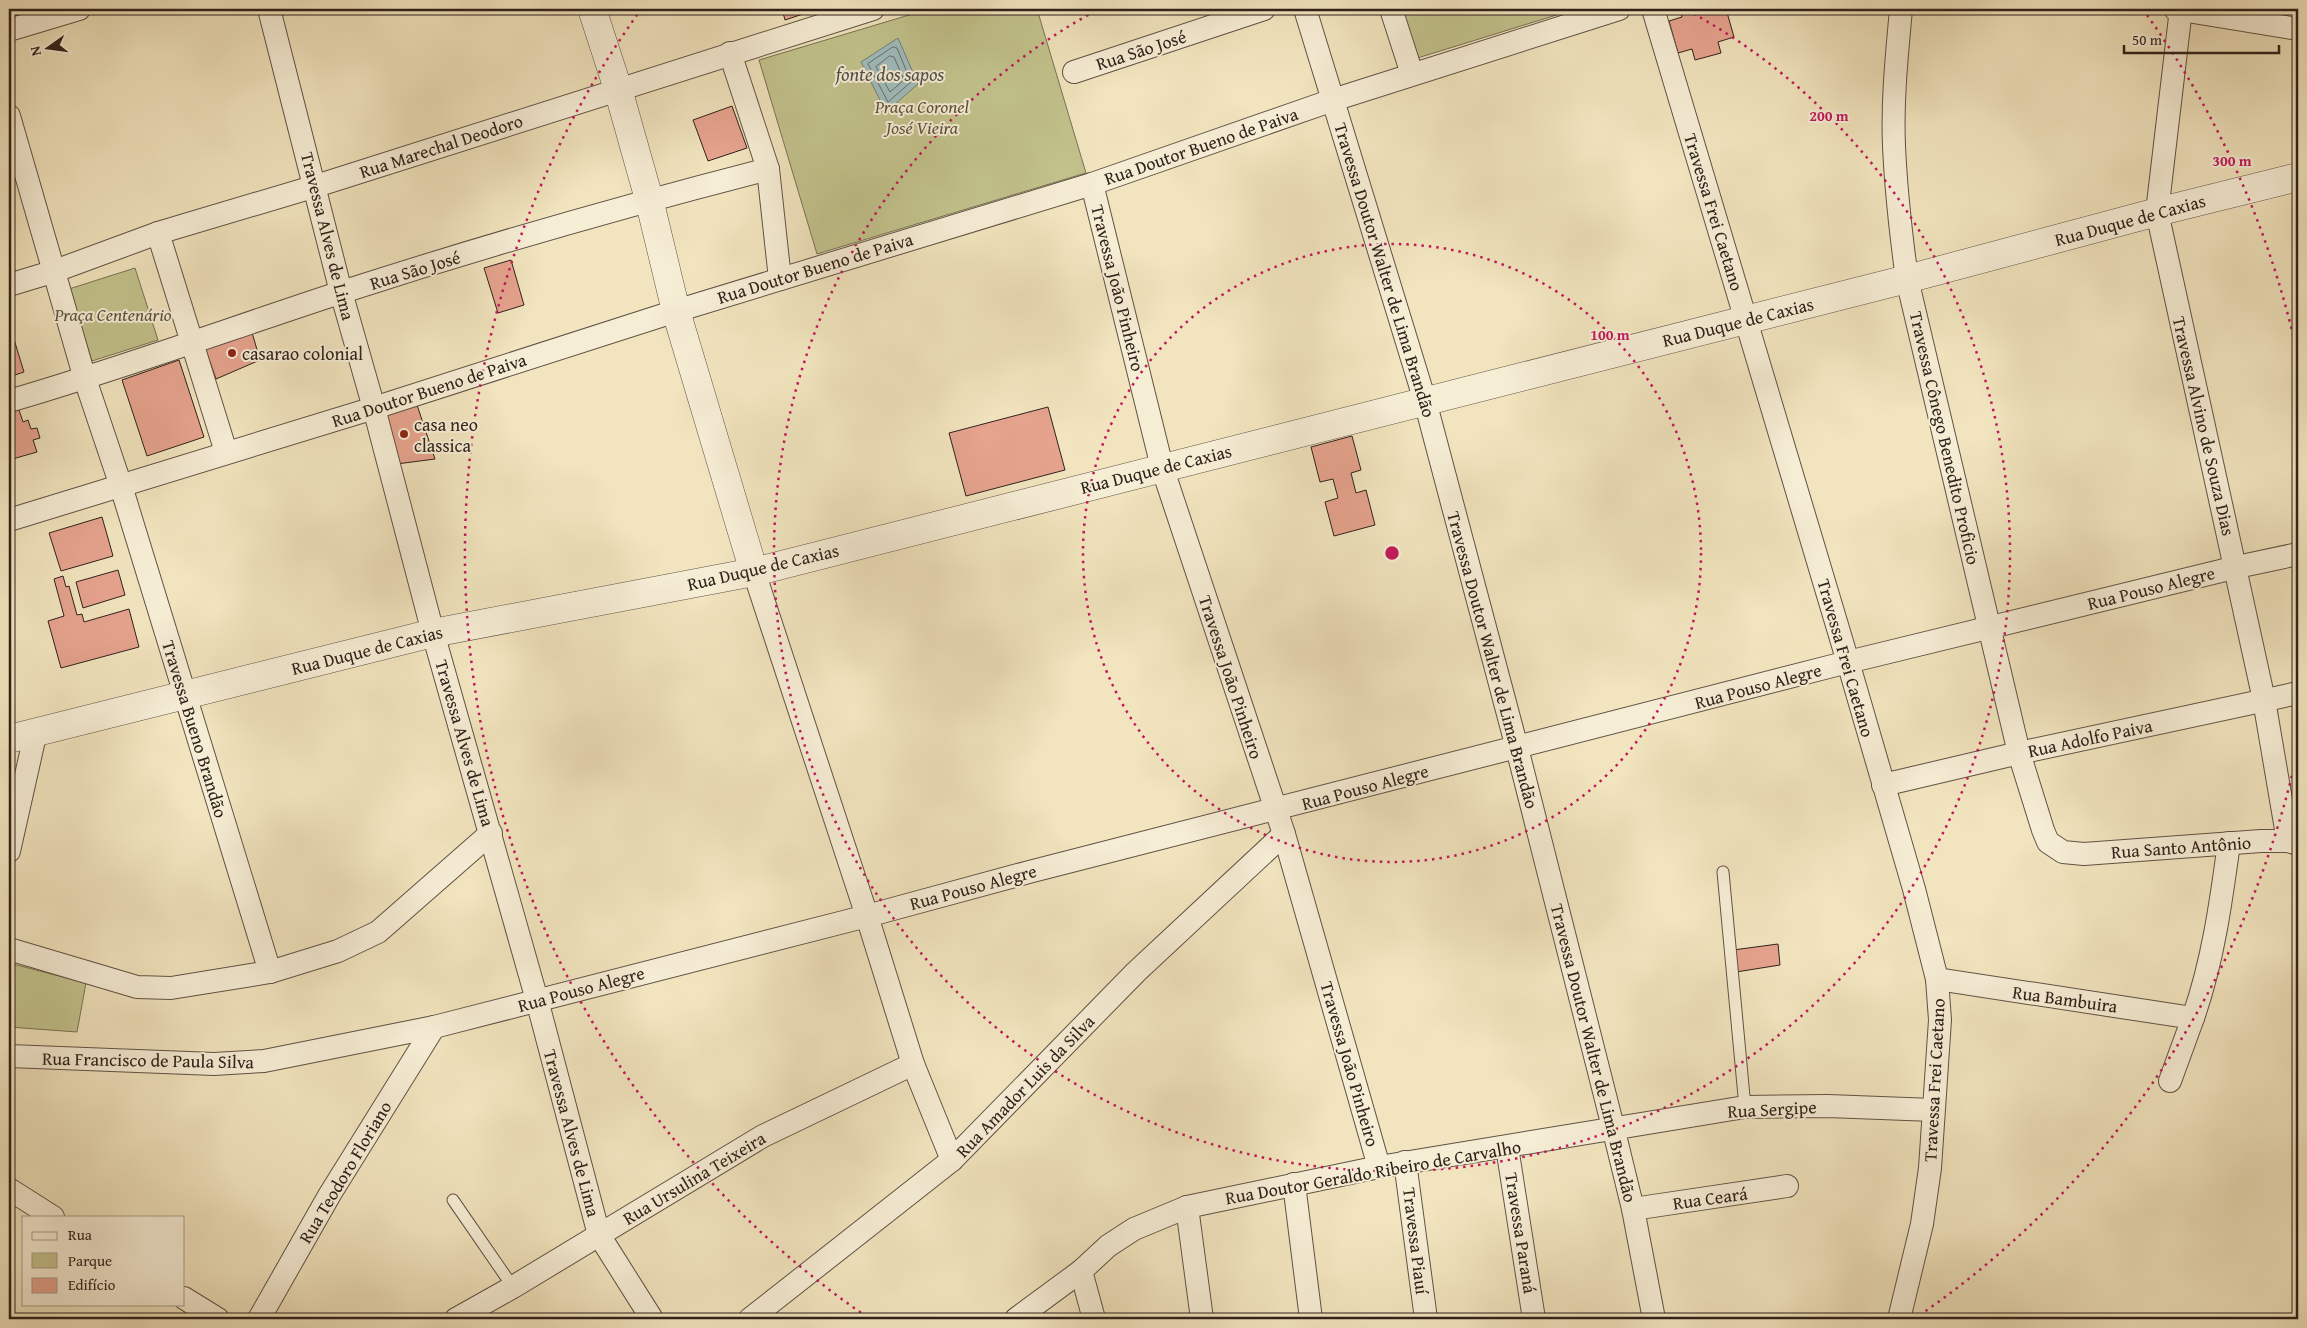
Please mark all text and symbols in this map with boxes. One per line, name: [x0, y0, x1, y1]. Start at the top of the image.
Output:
north arrow: [22, 22, 72, 72]
scale bar: [2124, 22, 2280, 54]
street label: Rua São José: [1092, 23, 1190, 77]
text: 50 m: [2132, 29, 2163, 50]
text: N: [24, 44, 46, 58]
water label: fonte dos sapos: [835, 60, 944, 88]
park label: Praça Coronel José Vieira: [874, 93, 970, 141]
street label: Rua Doutor Bueno de Paiva: [1100, 100, 1302, 192]
text: 200 m: [1809, 105, 1849, 126]
street label: Rua Marechal Deodoro: [356, 107, 526, 185]
street label: Travessa Doutor Walter de Lima Brandão: [1327, 119, 1443, 421]
street label: Travessa Frei Caetano: [1677, 130, 1751, 294]
street label: Travessa Alves de Lima: [294, 149, 362, 323]
text: 300 m: [2212, 150, 2252, 171]
street label: Rua Duque de Caxias: [2052, 187, 2208, 253]
street label: Travessa João Pinheiro: [1084, 202, 1152, 374]
street label: Rua Doutor Bueno de Paiva: [714, 225, 917, 311]
street label: Rua São José: [366, 243, 464, 297]
street label: Rua Duque de Caxias: [1660, 290, 1816, 354]
park label: Praça Centenário: [54, 301, 172, 328]
street label: Travessa Cônego Benedito Proficio: [1903, 309, 1987, 567]
street label: Travessa Alvino de Souza Dias: [2166, 314, 2242, 538]
text: 100 m: [1590, 324, 1630, 345]
place label: casarao colonial: [242, 340, 363, 367]
street label: Rua Doutor Bueno de Paiva: [328, 346, 530, 434]
marker: casarao colonial: [226, 347, 238, 359]
place label: casa neo classica: [414, 411, 478, 459]
marker: casa neo classica: [398, 428, 410, 440]
street label: Rua Duque de Caxias: [1078, 437, 1234, 501]
street label: Travessa Doutor Walter de Lima Brandão: [1440, 508, 1546, 812]
street label: Rua Duque de Caxias: [684, 536, 842, 598]
centre of rings: [1383, 544, 1401, 562]
street label: Rua Pouso Alegre: [2084, 559, 2218, 617]
street label: Travessa Frei Caetano: [1810, 576, 1882, 740]
street label: Travessa João Pinheiro: [1192, 592, 1270, 762]
street label: Rua Duque de Caxias: [289, 618, 445, 682]
street label: Travessa Bueno Brandão: [155, 637, 235, 821]
street label: Travessa Alves de Lima: [428, 656, 502, 830]
street label: Rua Pouso Alegre: [1692, 656, 1824, 716]
street label: Rua Adolfo Paiva: [2025, 712, 2155, 764]
street label: Rua Pouso Alegre: [1299, 757, 1431, 817]
street label: Rua Santo Antônio: [2110, 829, 2252, 865]
street label: Rua Pouso Alegre: [907, 857, 1039, 917]
street label: Travessa Doutor Walter de Lima Brandão: [1544, 901, 1644, 1205]
street label: Rua Pouso Alegre: [515, 959, 647, 1019]
street label: Travessa João Pinheiro: [1314, 978, 1386, 1150]
street label: Rua Bambuira: [2011, 978, 2120, 1020]
street label: Travessa Frei Caetano: [1916, 998, 1952, 1162]
street label: Rua Amador Luis da Silva: [949, 1008, 1101, 1164]
street label: Rua Francisco de Paula Silva: [42, 1045, 255, 1075]
street label: Travessa Alves de Lima: [537, 1046, 607, 1220]
street label: Rua Sergipe: [1727, 1093, 1817, 1125]
street label: Rua Teodoro Floriano: [292, 1096, 398, 1248]
street label: Rua Ursulina Teixeira: [617, 1124, 771, 1231]
street label: Rua Doutor Geraldo Ribeiro de Carvalho: [1223, 1133, 1523, 1211]
street label: Travessa Paraná: [1498, 1171, 1544, 1296]
street label: Rua Ceará: [1671, 1179, 1750, 1217]
street label: Travessa Piauí: [1396, 1186, 1436, 1297]
legend: [22, 1216, 185, 1306]
text: Rua: [68, 1224, 92, 1245]
text: Parque: [68, 1250, 112, 1271]
text: Edifício: [68, 1274, 116, 1295]

